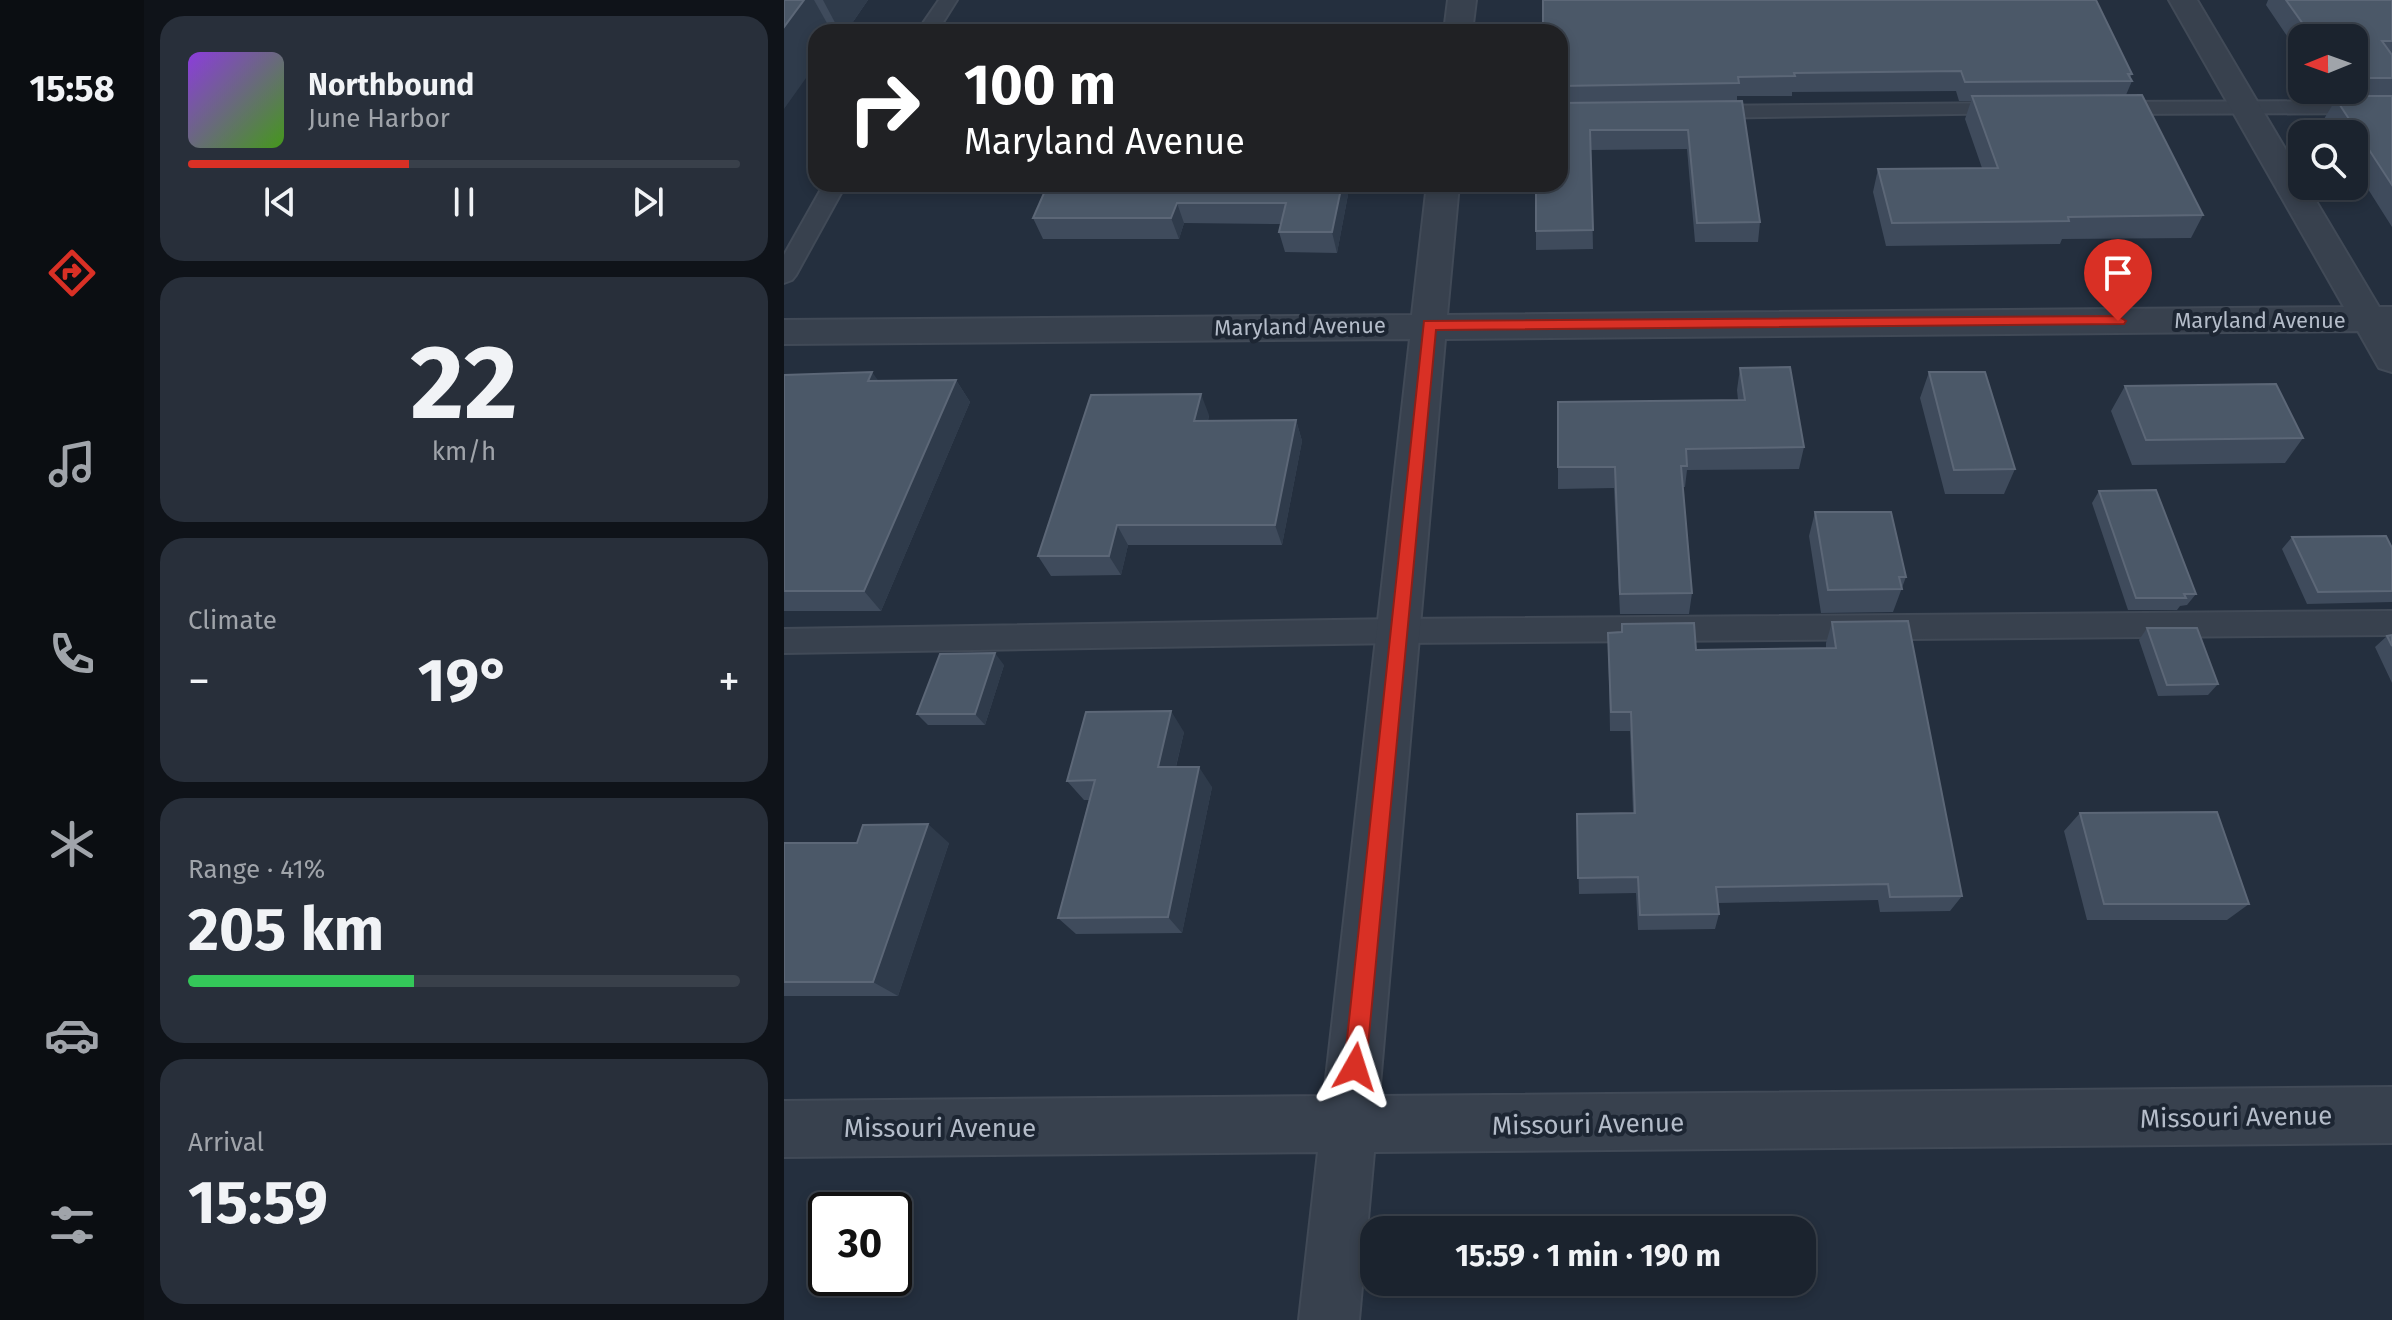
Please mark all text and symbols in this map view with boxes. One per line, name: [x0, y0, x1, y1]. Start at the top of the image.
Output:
north arrow: [2288, 24, 2368, 104]
map controls: [2288, 24, 2368, 200]
text: 100 m: [964, 52, 1116, 119]
icon: right: [832, 56, 936, 160]
text: 15:58: [29, 67, 115, 111]
text: Northbound: [308, 67, 474, 103]
text: June Harbor: [308, 103, 450, 134]
text: Maryland Avenue: [964, 120, 1245, 164]
button: search: [2288, 120, 2368, 200]
icon: previous: [258, 180, 302, 224]
icon: pause: [442, 180, 486, 224]
icon: next: [626, 180, 670, 224]
pin: [2084, 239, 2152, 321]
icon: directions: [44, 245, 100, 301]
icon: arrive: [2096, 251, 2140, 295]
street label: Maryland Avenue: [2174, 307, 2346, 334]
street label: Maryland Avenue: [1214, 312, 1386, 341]
text: 22: [410, 321, 518, 446]
icon: music: [44, 436, 100, 492]
text: km/h: [432, 436, 496, 467]
text: Climate: [188, 605, 277, 636]
icon: phone: [44, 626, 100, 682]
text: 19°: [418, 645, 510, 717]
text: −: [188, 655, 210, 708]
text: +: [718, 655, 740, 708]
icon: climate: [44, 816, 100, 872]
text: Range · 41%: [188, 854, 325, 885]
text: 205 km: [188, 894, 384, 966]
icon: car: [44, 1007, 100, 1063]
position arrow: [1313, 1025, 1397, 1109]
street label: Missouri Avenue: [2140, 1100, 2332, 1135]
street label: Missouri Avenue: [1492, 1107, 1684, 1142]
street label: Missouri Avenue: [844, 1113, 1036, 1144]
text: Arrival: [188, 1127, 264, 1158]
text: 15:59: [188, 1167, 328, 1239]
speed limit sign: 30: [808, 1192, 912, 1296]
icon: filters: [44, 1197, 100, 1253]
text: 15:59 · 1 min · 190 m: [1455, 1238, 1721, 1274]

